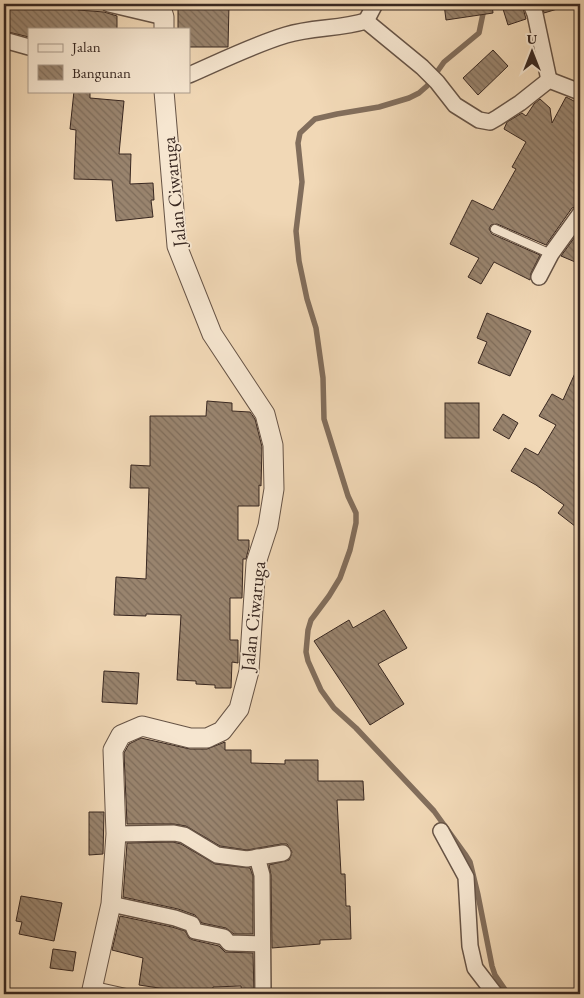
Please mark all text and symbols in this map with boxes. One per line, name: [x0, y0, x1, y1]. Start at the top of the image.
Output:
legend: [28, 28, 190, 92]
north arrow: [506, 28, 556, 78]
text: U: [527, 30, 538, 48]
text: Jalan: [70, 37, 101, 56]
text: Bangunan: [72, 63, 131, 82]
street label: Jalan Ciwaruga: [156, 135, 192, 250]
street label: Jalan Ciwaruga: [235, 559, 271, 674]

